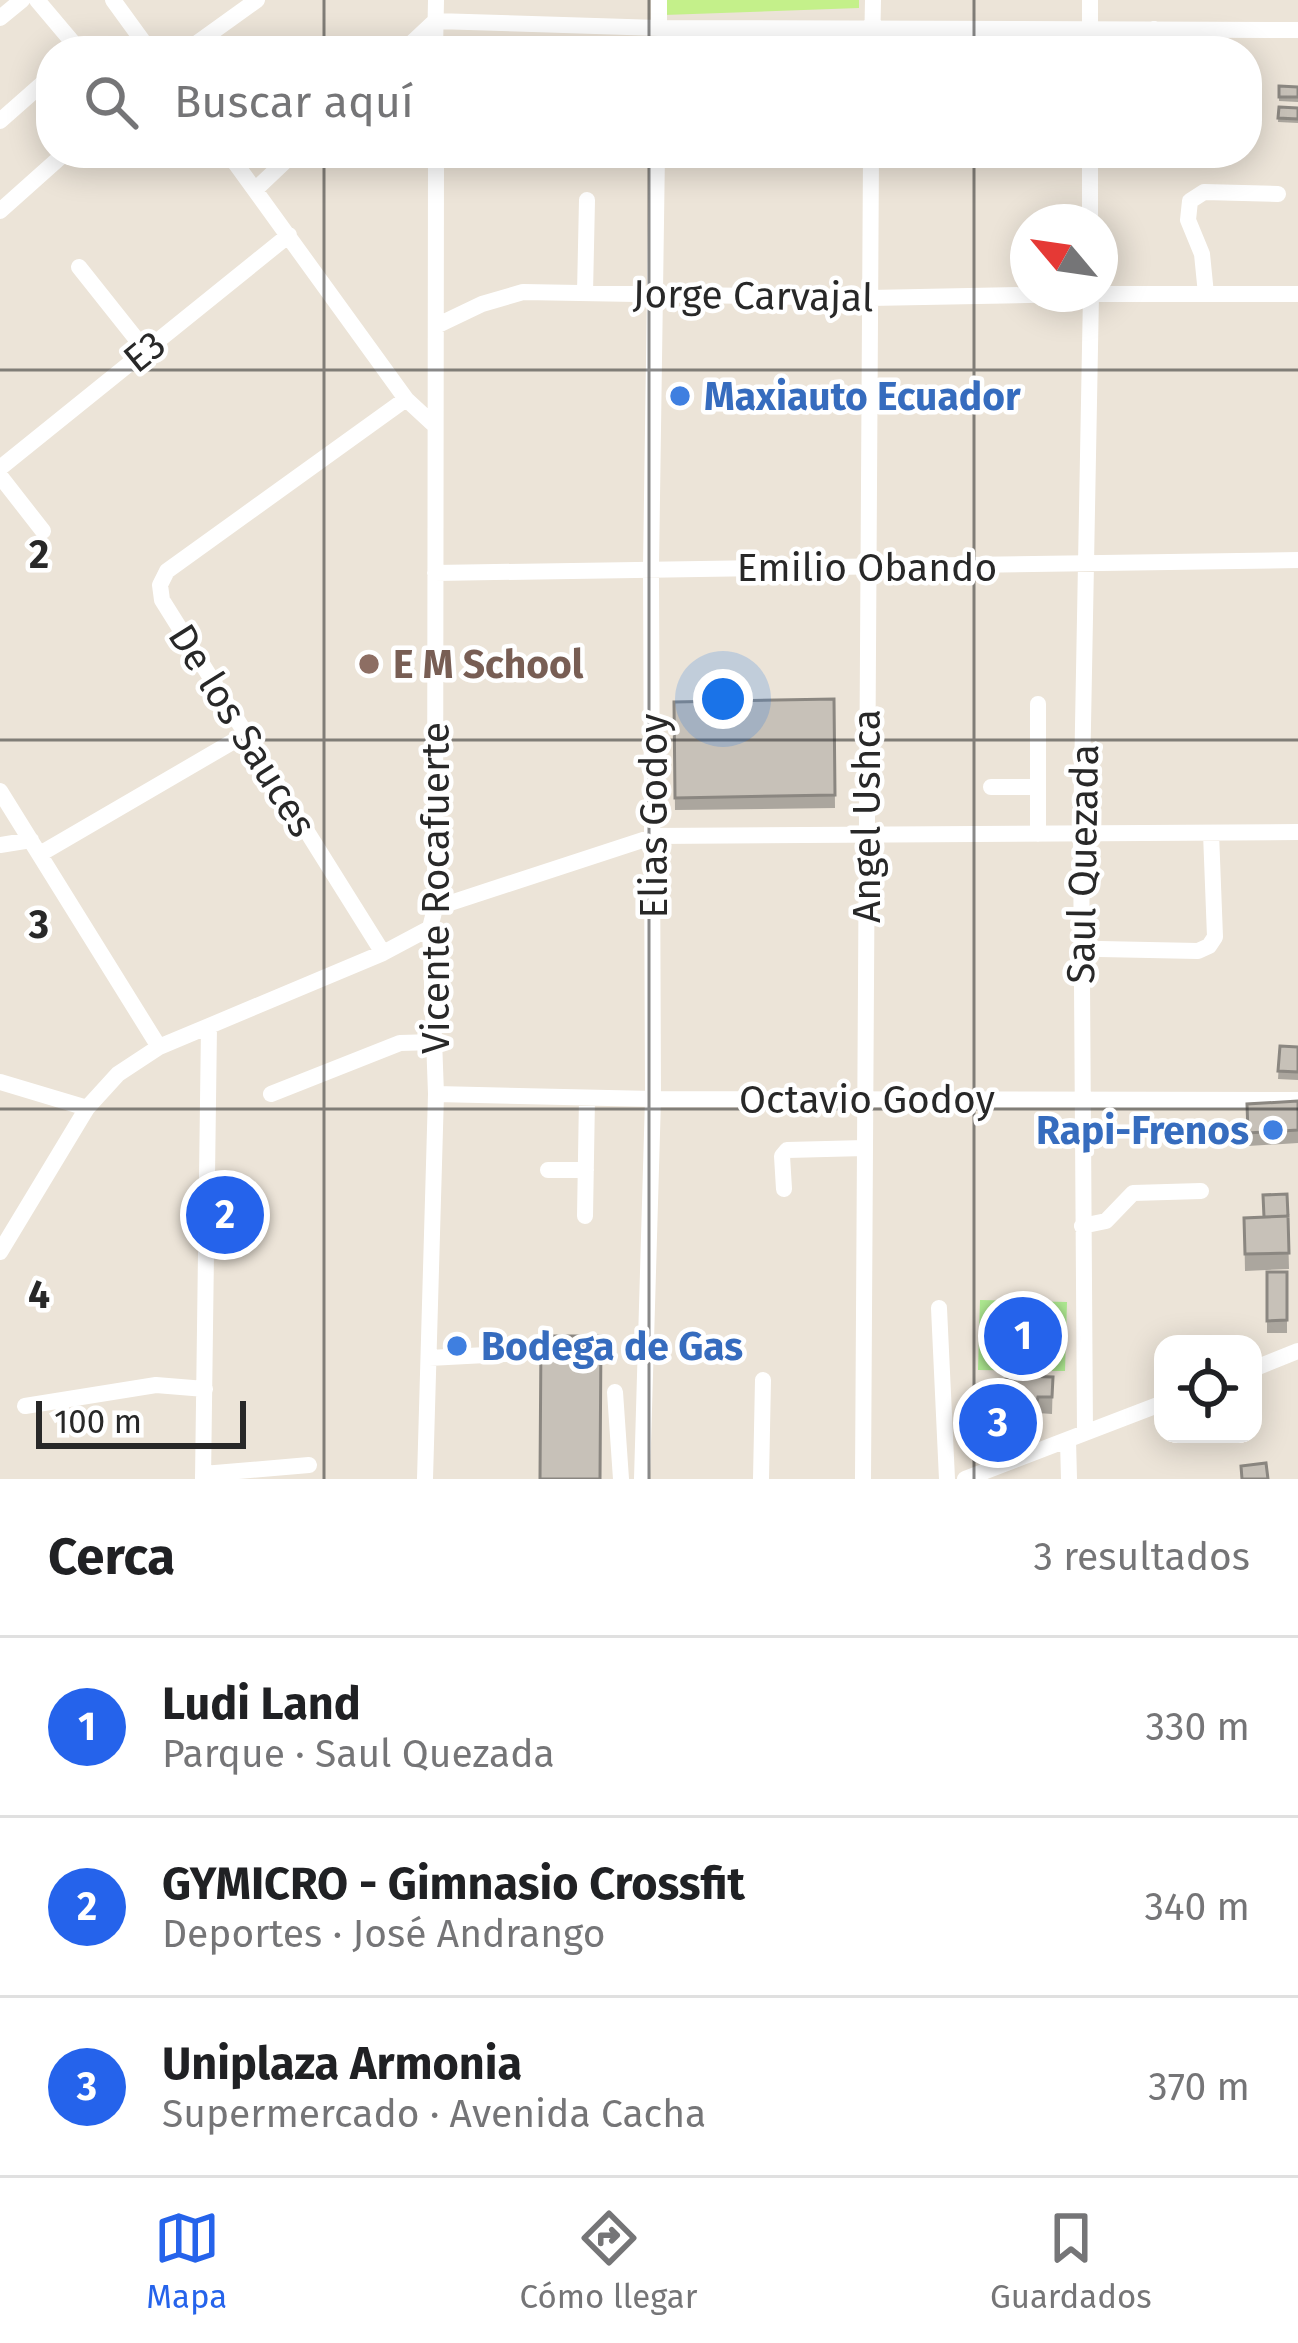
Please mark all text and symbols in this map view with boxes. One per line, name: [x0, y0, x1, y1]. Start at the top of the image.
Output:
search box: [36, 36, 1262, 168]
icon: search: [78, 69, 144, 135]
text: Buscar aquí: [174, 75, 414, 129]
north arrow: [1010, 204, 1118, 312]
street label: Jorge Carvajal: [632, 271, 874, 321]
street label: E3: [114, 321, 175, 382]
place label: Maxiauto Ecuador: [704, 374, 1021, 420]
marker: Maxiauto Ecuador: [667, 383, 693, 409]
text: 2: [29, 532, 49, 578]
street label: Emilio Obando: [737, 545, 997, 591]
street label: De los Sauces: [159, 616, 326, 845]
place label: E M School: [393, 642, 584, 688]
marker: E M School: [356, 651, 382, 677]
your location: [693, 669, 753, 729]
street label: Angel Ushca: [844, 709, 890, 923]
street label: Elias Godoy: [631, 714, 677, 918]
street label: Vicente Rocafuerte: [413, 722, 459, 1054]
street label: Saul Quezada: [1058, 744, 1108, 984]
text: 3: [28, 902, 49, 948]
street label: Octavio Godoy: [739, 1077, 995, 1123]
place label: Rapi-Frenos: [1036, 1108, 1249, 1154]
marker: Rapi-Frenos: [1260, 1117, 1286, 1143]
pin: 2: [186, 1170, 264, 1260]
text: 4: [28, 1272, 50, 1318]
pin: 1: [984, 1291, 1062, 1381]
place label: Bodega de Gas: [481, 1324, 743, 1370]
marker: Bodega de Gas: [444, 1333, 470, 1359]
map controls: [1154, 1335, 1262, 1443]
button: locate: [1154, 1335, 1262, 1443]
pin: 3: [959, 1378, 1037, 1468]
scale bar: [36, 1395, 246, 1448]
text: 100 m: [54, 1402, 142, 1442]
text: Cerca: [48, 1526, 175, 1588]
text: 3 resultados: [1033, 1534, 1250, 1580]
text: Ludi Land: [162, 1677, 361, 1731]
text: 1: [78, 1704, 96, 1750]
text: 330 m: [1146, 1704, 1250, 1750]
text: Parque · Saul Quezada: [162, 1731, 555, 1777]
text: GYMICRO - Gimnasio Crossfit: [162, 1857, 745, 1911]
text: 2: [77, 1884, 97, 1930]
text: 340 m: [1144, 1884, 1250, 1930]
text: Deportes · José Andrango: [162, 1911, 606, 1957]
text: Uniplaza Armonia: [162, 2037, 522, 2091]
text: 3: [77, 2064, 97, 2110]
text: 370 m: [1148, 2064, 1250, 2110]
text: Supermercado · Avenida Cacha: [162, 2091, 706, 2137]
tab: Mapa: [146, 2205, 227, 2317]
tab: Cómo llegar: [520, 2205, 697, 2317]
tab: Guardados: [990, 2205, 1152, 2317]

